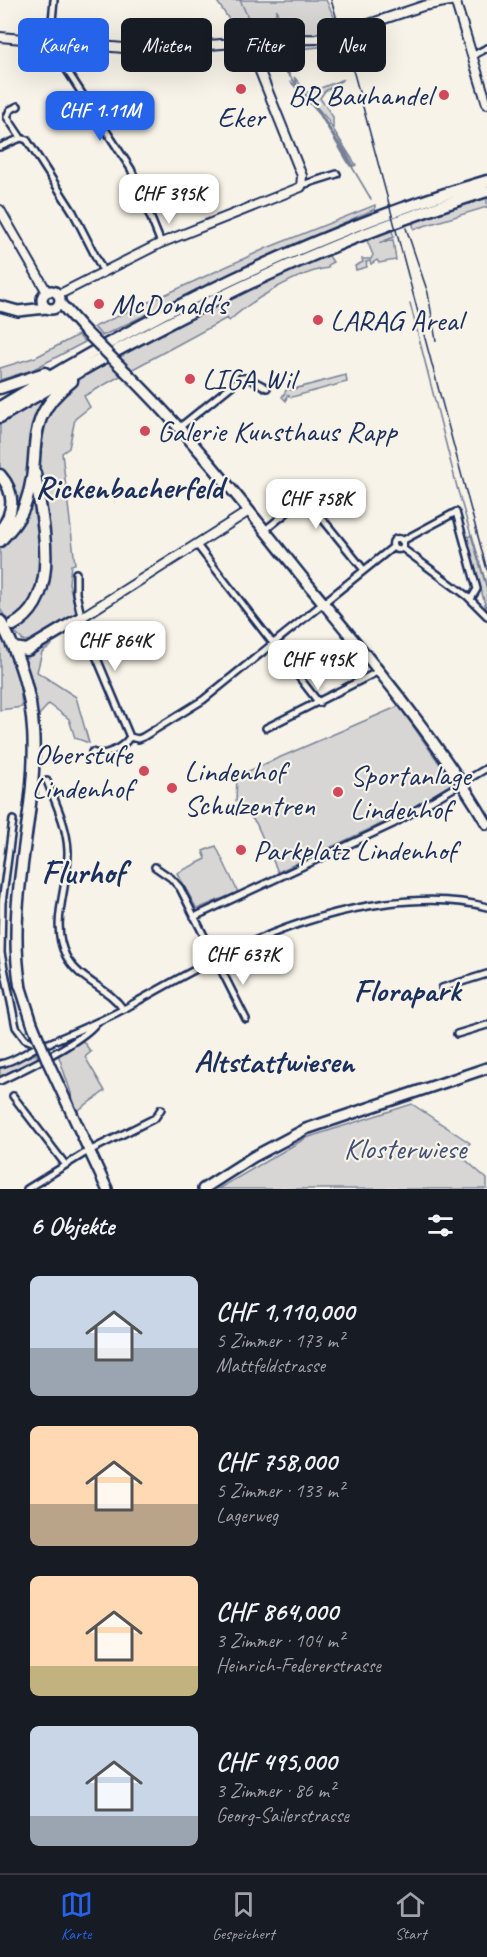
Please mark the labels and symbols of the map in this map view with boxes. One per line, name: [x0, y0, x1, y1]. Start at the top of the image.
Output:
place label: BR Bauhandel: [288, 76, 437, 114]
marker: Eker: [234, 82, 248, 96]
marker: BR Bauhandel: [437, 88, 451, 102]
pin: CHF 1.11M: [31, 91, 169, 142]
place label: Eker: [217, 98, 267, 136]
pin: CHF 395K: [107, 174, 231, 225]
place label: McDonald's: [111, 285, 230, 323]
marker: McDonald's: [92, 297, 106, 311]
place label: LARAG Areal: [330, 301, 467, 339]
marker: LARAG Areal: [311, 313, 325, 327]
place label: LIGA Wil: [202, 360, 300, 398]
marker: LIGA Wil: [183, 372, 197, 386]
place label: Galerie Kunsthaus Rapp: [157, 412, 398, 450]
marker: Galerie Kunsthaus Rapp: [138, 424, 152, 438]
district label: Rickenbacherfeld: [35, 467, 228, 508]
pin: CHF 758K: [254, 479, 378, 530]
pin: CHF 864K: [53, 621, 177, 672]
pin: CHF 495K: [256, 640, 380, 691]
place label: Oberstufe Lindenhof: [32, 735, 138, 807]
place label: Lindenhof Schulzentren: [184, 752, 316, 824]
place label: Sportanlage Lindenhof: [350, 756, 473, 828]
marker: Oberstufe Lindenhof: [137, 764, 151, 778]
marker: Lindenhof Schulzentren: [165, 781, 179, 795]
marker: Sportanlage Lindenhof: [331, 785, 345, 799]
place label: Parkplatz Lindenhof: [253, 831, 462, 869]
marker: Parkplatz Lindenhof: [234, 843, 248, 857]
district label: Flurhof: [41, 851, 132, 893]
pin: CHF 637K: [181, 935, 305, 986]
district label: Florapark: [354, 970, 463, 1011]
district label: Altstattwiesen: [194, 1041, 356, 1082]
park label: Klosterwiese: [344, 1129, 468, 1167]

